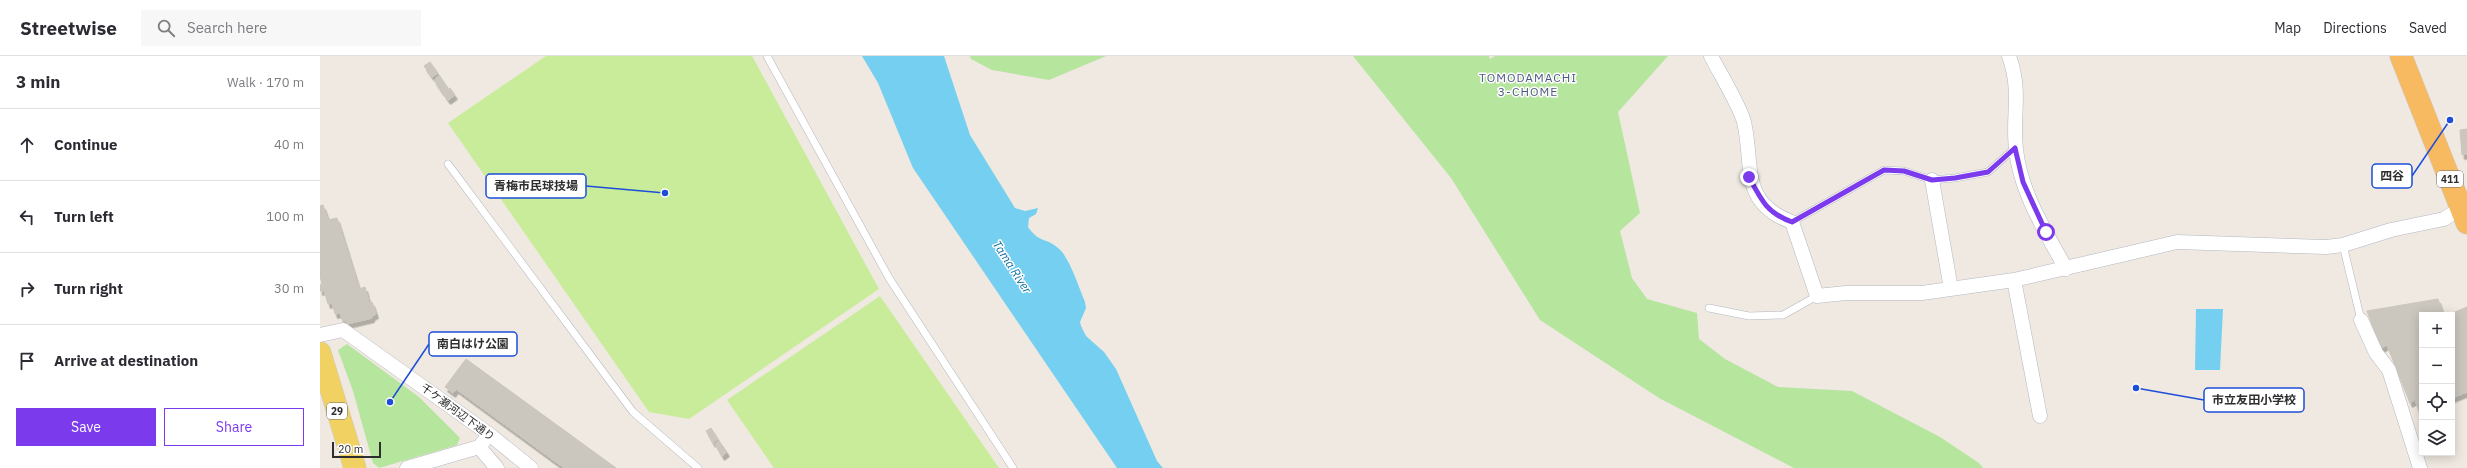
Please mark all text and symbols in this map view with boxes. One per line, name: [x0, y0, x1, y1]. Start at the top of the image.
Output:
search box: [141, 10, 421, 46]
text: Streetwise: [20, 16, 117, 40]
icon: search: [155, 17, 177, 39]
text: Search here: [187, 18, 267, 37]
text: Map: [2274, 19, 2301, 37]
text: Directions: [2323, 19, 2387, 37]
text: Saved: [2409, 19, 2447, 37]
district label: TOMODAMACHI 3-CHOME: [1479, 70, 1577, 99]
text: 3 min: [16, 71, 60, 93]
text: Walk · 170 m: [227, 74, 304, 91]
icon: ahead: [16, 134, 38, 156]
text: Continue: [54, 135, 118, 154]
text: 40 m: [274, 136, 304, 153]
callout: 四谷: [2372, 164, 2412, 188]
route end: [1740, 168, 1758, 186]
text: 四谷: [2380, 168, 2404, 183]
road number: 411: [2437, 171, 2463, 187]
callout: 青梅市民球技場: [486, 174, 586, 198]
text: 青梅市民球技場: [494, 178, 578, 193]
icon: left: [16, 206, 38, 228]
text: Turn left: [54, 207, 114, 226]
text: 100 m: [266, 208, 304, 225]
route start: [2037, 223, 2055, 241]
water label: Tama River: [990, 238, 1035, 296]
icon: right: [16, 278, 38, 300]
text: Turn right: [54, 279, 123, 298]
text: 30 m: [274, 280, 304, 297]
map controls: [2419, 312, 2455, 456]
button: +: [2419, 312, 2455, 348]
callout: 南白はけ公園: [429, 332, 517, 356]
text: 南白はけ公園: [437, 336, 509, 351]
button: −: [2419, 348, 2455, 384]
icon: arrive: [16, 350, 38, 372]
text: Arrive at destination: [54, 351, 198, 370]
street label: 千ケ瀬河辺下通り: [418, 380, 498, 444]
button: locate: [2419, 384, 2455, 420]
callout: 市立友田小学校: [2204, 388, 2304, 412]
text: 市立友田小学校: [2212, 392, 2296, 407]
road number: 29: [327, 403, 347, 419]
button: Save: [16, 408, 156, 446]
button: Share: [164, 408, 304, 446]
button: layers: [2419, 420, 2455, 456]
scale bar: [332, 440, 381, 459]
text: 20 m: [338, 442, 363, 456]

